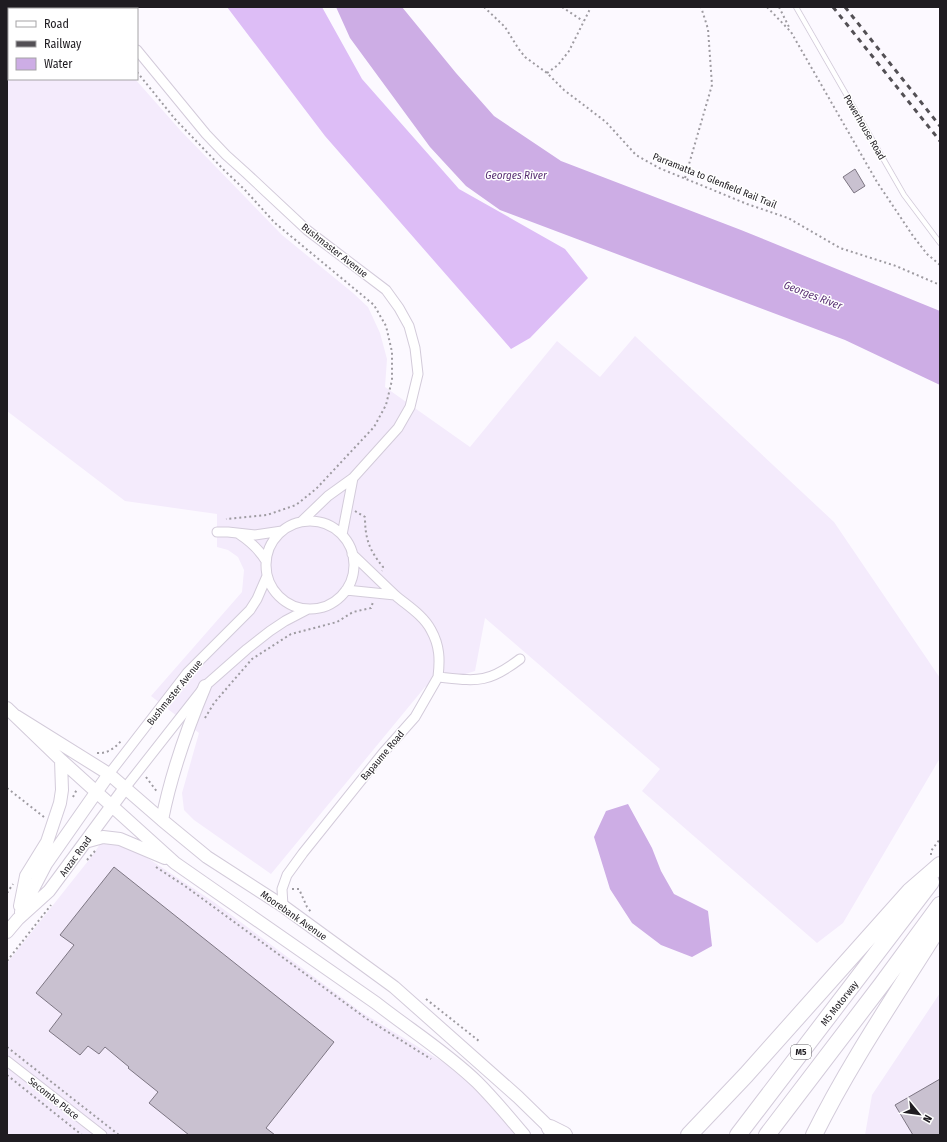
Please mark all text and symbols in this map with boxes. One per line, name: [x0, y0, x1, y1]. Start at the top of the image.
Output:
legend: [8, 8, 138, 80]
text: Road: [44, 17, 69, 31]
text: Railway: [44, 37, 82, 51]
text: Water: [44, 57, 73, 71]
street label: Powerhouse Road: [841, 93, 888, 162]
street label: Parramatta to Glenfield Rail Trail: [651, 151, 779, 211]
water label: Georges River: [485, 169, 548, 182]
street label: Bushmaster Avenue: [299, 221, 370, 280]
water label: Georges River: [782, 278, 845, 313]
street label: Bushmaster Avenue: [145, 657, 205, 728]
street label: Bapaume Road: [358, 728, 407, 783]
street label: Anzac Road: [57, 834, 94, 879]
street label: Moorebank Avenue: [258, 888, 329, 943]
street label: M5 Motorway: [818, 978, 861, 1029]
road number: M5: [791, 1045, 811, 1059]
street label: Secombe Place: [26, 1075, 81, 1122]
north arrow: [899, 1094, 939, 1134]
text: N: [920, 1113, 935, 1125]

